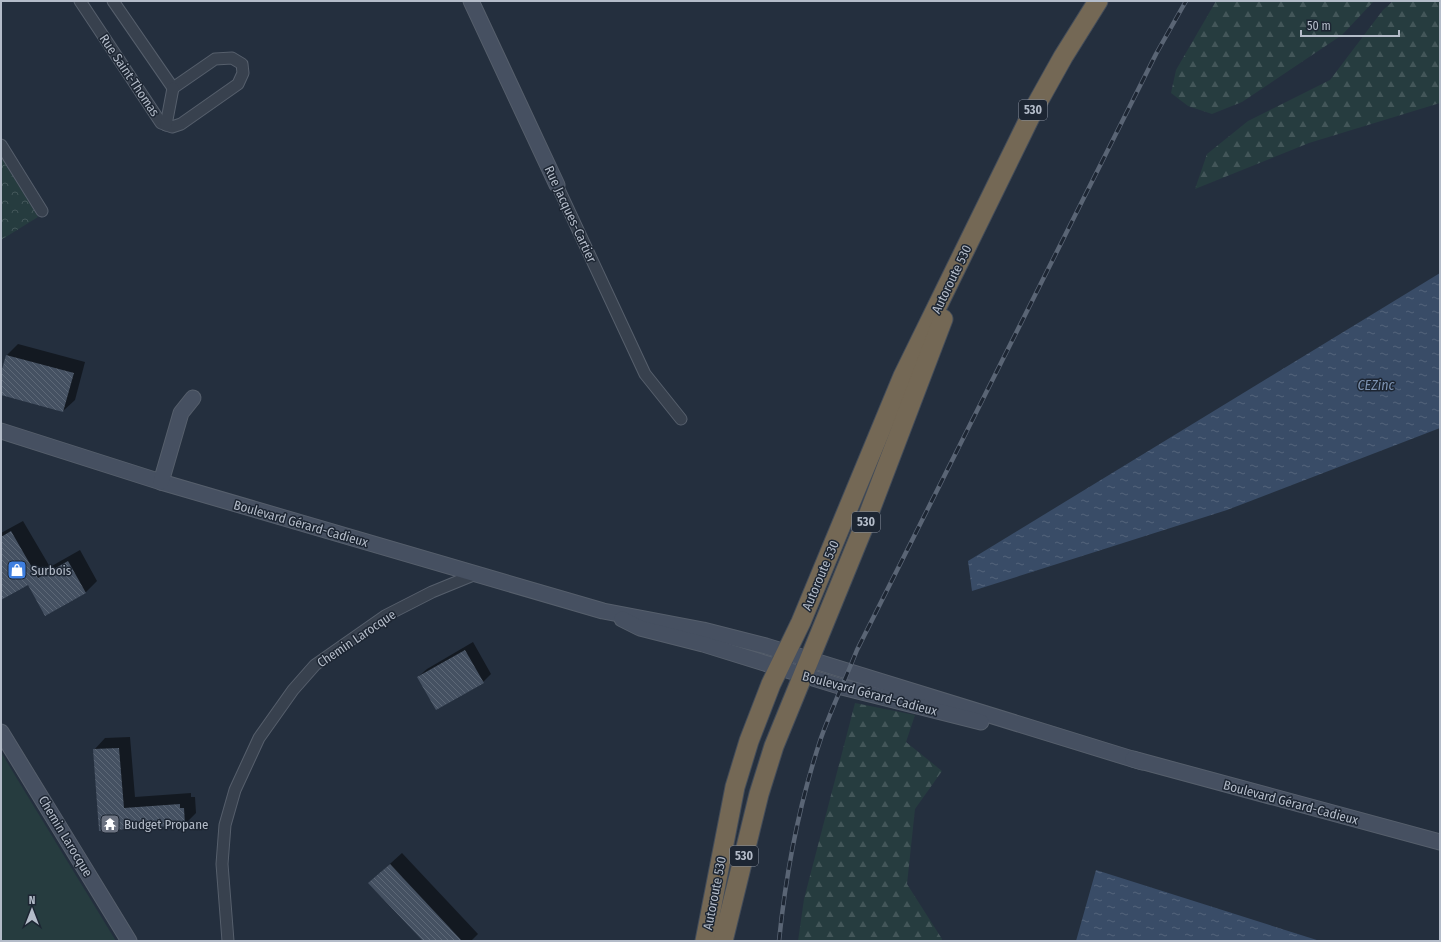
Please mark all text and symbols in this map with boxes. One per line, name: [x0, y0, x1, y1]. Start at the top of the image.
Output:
scale bar: [1301, 12, 1399, 38]
text: 50 m: [1307, 19, 1331, 33]
street label: Rue Saint-Thomas: [97, 31, 163, 120]
road number: 530: [1019, 100, 1047, 120]
street label: Rue Jacques-Cartier: [542, 164, 600, 265]
street label: Autoroute 530: [928, 242, 975, 316]
water label: CEZinc: [1358, 377, 1395, 394]
street label: Boulevard Gérard-Cadieux: [232, 497, 370, 550]
road number: 530: [852, 512, 880, 532]
street label: Autoroute 530: [799, 538, 842, 612]
shop icon: Surbois: [6, 559, 28, 581]
place label: Surbois: [31, 563, 72, 578]
street label: Chemin Larocque: [314, 607, 398, 670]
street label: Boulevard Gérard-Cadieux: [801, 668, 939, 719]
street label: Boulevard Gérard-Cadieux: [1222, 777, 1360, 828]
street label: Chemin Larocque: [36, 793, 96, 879]
temple icon: Budget Propane: [99, 813, 121, 835]
place label: Budget Propane: [124, 817, 209, 832]
road number: 530: [730, 846, 758, 866]
street label: Autoroute 530: [700, 855, 729, 931]
north arrow: [12, 890, 52, 930]
text: N: [29, 894, 35, 907]

